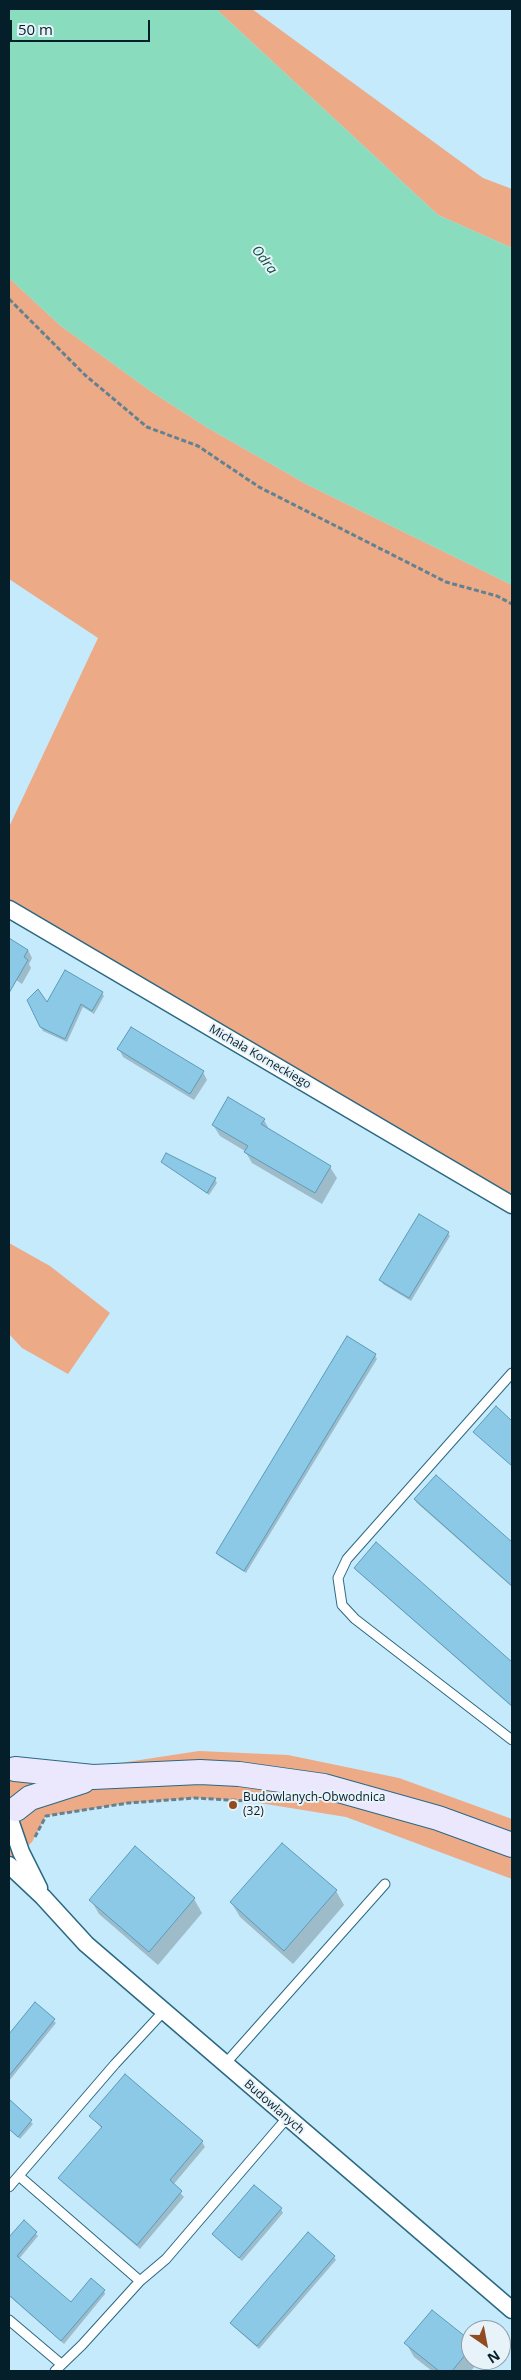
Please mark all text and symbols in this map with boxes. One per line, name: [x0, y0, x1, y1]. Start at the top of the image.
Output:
scale bar: [12, 10, 152, 42]
text: 50 m: [18, 19, 53, 39]
water label: Odra: [248, 242, 280, 278]
street label: Michała Korneckiego: [206, 1022, 314, 1092]
place label: Budowlanych-Obwodnica (32): [243, 1791, 385, 1819]
marker: Budowlanych-Obwodnica (32): [227, 1799, 239, 1811]
street label: Budowlanych: [241, 2077, 307, 2137]
north arrow: [461, 2320, 511, 2370]
text: N: [484, 2346, 504, 2368]

